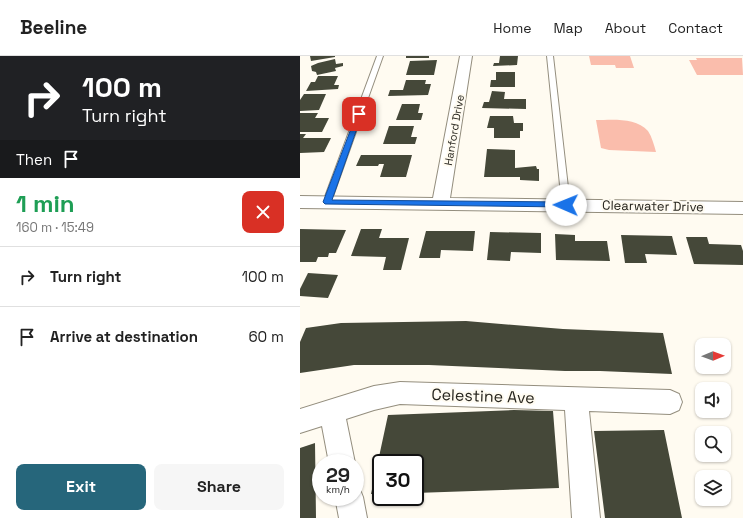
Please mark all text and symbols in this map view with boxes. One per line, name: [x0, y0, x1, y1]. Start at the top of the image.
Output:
text: Beeline: [20, 15, 87, 40]
text: Home: [493, 19, 531, 37]
text: Map: [553, 19, 583, 37]
text: About: [605, 19, 646, 37]
text: Contact: [668, 19, 723, 37]
text: 100 m: [82, 69, 162, 105]
icon: right: [16, 72, 68, 124]
street label: Hanford Drive: [441, 93, 467, 167]
pin: [342, 97, 376, 131]
icon: arrive: [348, 103, 370, 125]
text: Turn right: [82, 104, 166, 127]
icon: arrive: [60, 148, 82, 170]
text: Then: [16, 150, 52, 169]
position arrow: [545, 184, 587, 226]
text: 1 min: [16, 188, 75, 219]
button: close: [242, 191, 284, 233]
street label: Clearwater Drive: [602, 197, 704, 215]
text: 160 m · 15:49: [16, 219, 94, 236]
icon: right: [16, 266, 38, 288]
text: Turn right: [50, 267, 121, 286]
text: 100 m: [242, 267, 284, 286]
icon: arrive: [16, 326, 38, 348]
text: Arrive at destination: [50, 327, 198, 346]
text: 60 m: [248, 327, 284, 346]
north arrow: [695, 338, 731, 374]
map controls: [695, 338, 731, 506]
button: sound: [695, 382, 731, 418]
street label: Celestine Ave: [431, 384, 535, 408]
button: search: [695, 426, 731, 462]
speed limit sign: 30: [372, 454, 424, 506]
text: 29: [326, 462, 350, 488]
button: Exit: [16, 464, 146, 510]
button: Share: [154, 464, 284, 510]
button: layers: [695, 470, 731, 506]
text: km/h: [326, 483, 350, 496]

